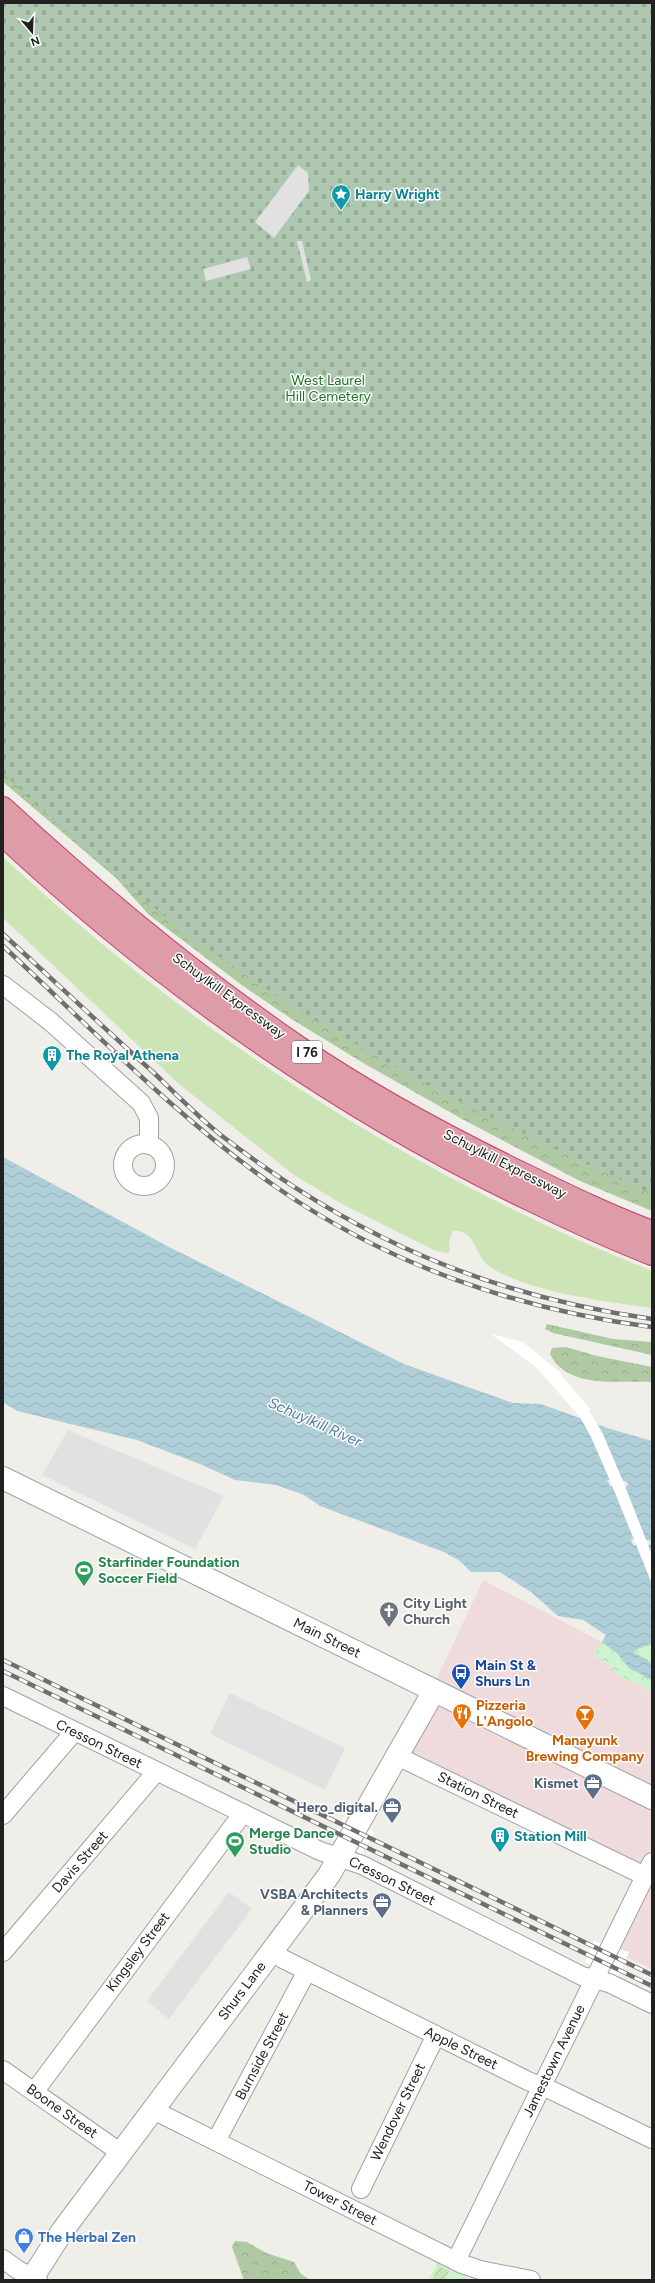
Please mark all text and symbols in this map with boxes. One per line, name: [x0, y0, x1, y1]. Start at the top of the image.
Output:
north arrow: [12, 12, 52, 52]
text: N: [29, 33, 41, 49]
place icon: Harry Wright: [330, 183, 352, 211]
place label: Harry Wright: [355, 186, 440, 203]
park label: West Laurel Hill Cemetery: [285, 372, 371, 405]
street label: Schuylkill Expressway: [169, 949, 289, 1043]
road number: I 76: [292, 1041, 322, 1063]
building icon: The Royal Athena: [41, 1044, 63, 1072]
place label: The Royal Athena: [66, 1047, 179, 1064]
street label: Schuylkill Expressway: [441, 1126, 570, 1203]
water label: Schuylkill River: [266, 1393, 365, 1451]
place label: Starfinder Foundation Soccer Field: [98, 1554, 240, 1587]
sports icon: Starfinder Foundation Soccer Field: [73, 1559, 95, 1587]
place label: City Light Church: [403, 1595, 467, 1628]
church icon: City Light Church: [378, 1600, 400, 1628]
street label: Main Street: [291, 1614, 363, 1662]
place label: Main St & Shurs Ln: [475, 1657, 537, 1690]
bus stop icon: Main St & Shurs Ln: [450, 1662, 472, 1690]
place label: Pizzeria L'Angolo: [476, 1697, 533, 1730]
restaurant icon: Pizzeria L'Angolo: [451, 1702, 473, 1730]
bar icon: Manayunk Brewing Company: [574, 1703, 596, 1731]
street label: Cresson Street: [53, 1716, 145, 1772]
place label: Manayunk Brewing Company: [526, 1732, 645, 1765]
street label: Station Street: [435, 1768, 521, 1822]
office icon: Kismet: [582, 1772, 604, 1800]
place label: Kismet: [534, 1775, 579, 1792]
office icon: Hero_digital.: [381, 1796, 403, 1824]
place label: Hero_digital.: [296, 1799, 378, 1816]
place label: Merge Dance Studio: [249, 1825, 334, 1858]
building icon: Station Mill: [489, 1825, 511, 1853]
street label: Davis Street: [49, 1828, 111, 1896]
place label: Station Mill: [514, 1828, 587, 1845]
sports icon: Merge Dance Studio: [224, 1830, 246, 1858]
street label: Cresson Street: [346, 1853, 438, 1909]
place label: VSBA Architects & Planners: [260, 1886, 368, 1919]
office icon: VSBA Architects & Planners: [371, 1891, 393, 1919]
street label: Kingsley Street: [103, 1909, 173, 1995]
street label: Shurs Lane: [215, 1958, 270, 2024]
street label: Jamestown Avenue: [519, 2002, 589, 2120]
street label: Burnside Street: [232, 2009, 292, 2103]
street label: Apple Street: [422, 2023, 500, 2073]
street label: Wendover Street: [367, 2060, 429, 2164]
street label: Boone Street: [23, 2080, 101, 2142]
street label: Tower Street: [300, 2177, 380, 2229]
shop icon: The Herbal Zen: [13, 2226, 35, 2254]
place label: The Herbal Zen: [38, 2229, 136, 2246]

